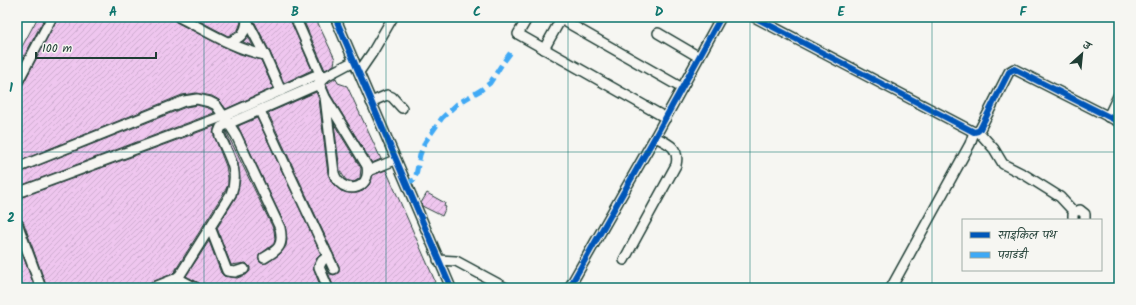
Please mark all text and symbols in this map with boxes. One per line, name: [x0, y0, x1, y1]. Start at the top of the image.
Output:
text: A: [109, 2, 117, 23]
text: B: [291, 2, 299, 23]
text: C: [473, 2, 481, 23]
text: D: [655, 2, 664, 23]
text: E: [837, 2, 845, 23]
text: F: [1019, 2, 1027, 23]
scale bar: [36, 34, 156, 60]
north arrow: [1062, 34, 1102, 74]
text: उ: [1079, 36, 1095, 57]
text: 100 m: [42, 39, 73, 58]
text: 1: [9, 78, 13, 99]
text: 2: [7, 208, 15, 229]
legend: [962, 219, 1102, 271]
text: साइकिल पथ: [998, 226, 1059, 245]
text: पगडंडी: [997, 246, 1030, 265]

